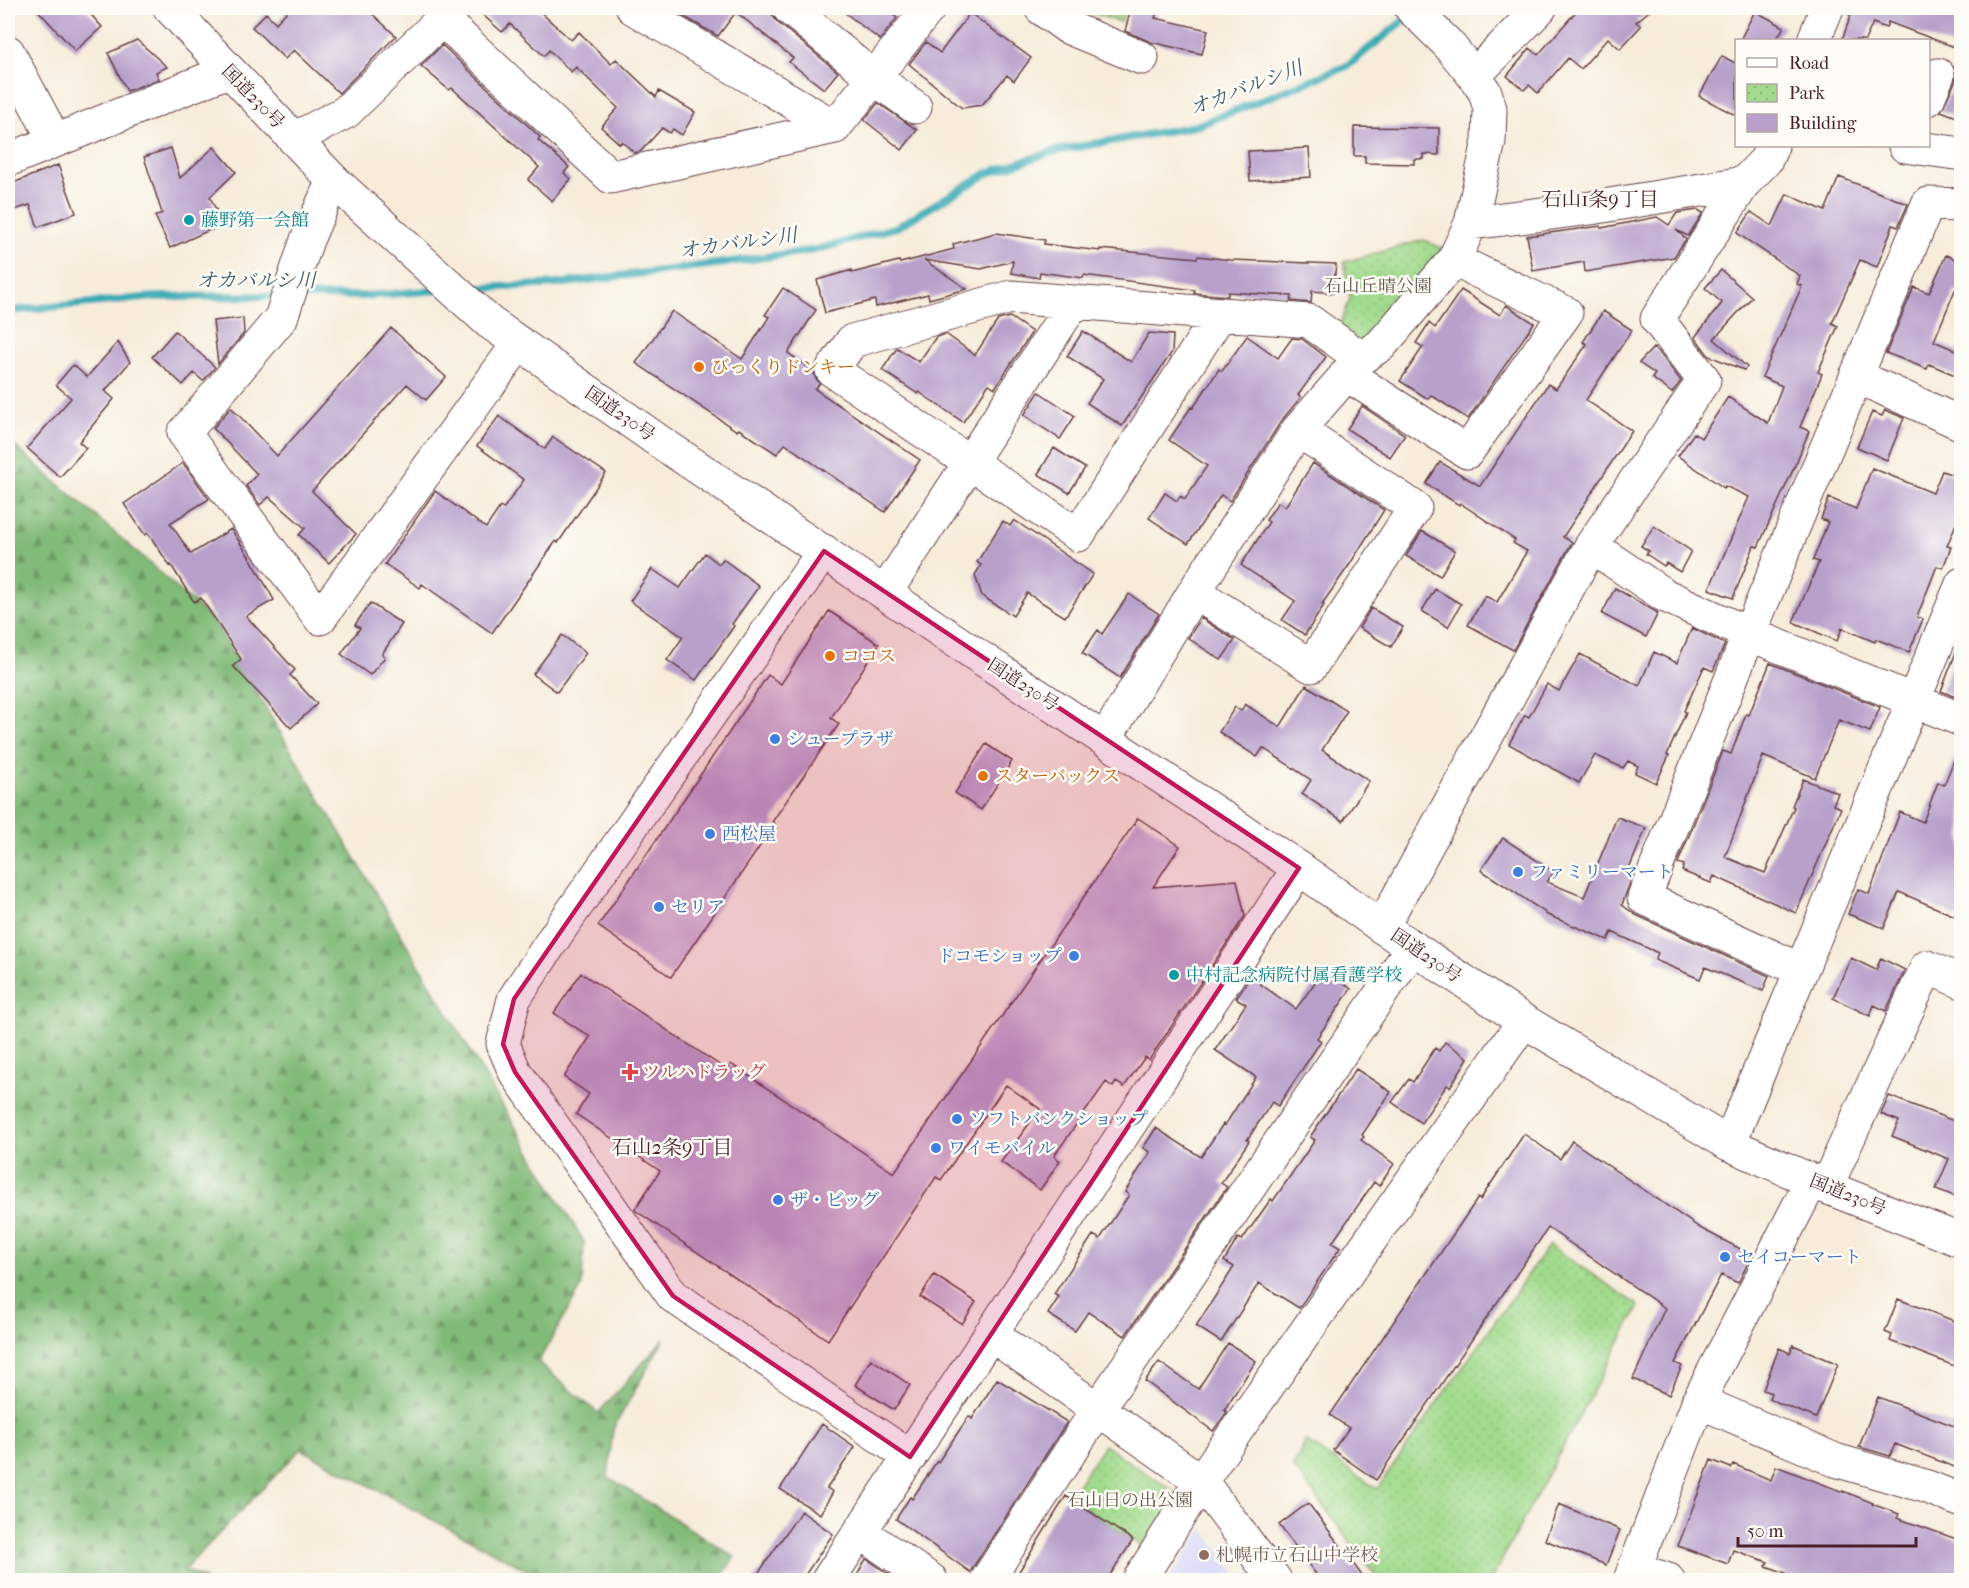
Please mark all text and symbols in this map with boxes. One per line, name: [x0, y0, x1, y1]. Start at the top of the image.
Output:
legend: [1735, 39, 1930, 147]
text: Road: [1789, 53, 1829, 74]
water label: オカバルシ川: [1186, 55, 1307, 120]
street label: 国道230号: [217, 61, 289, 133]
text: Park: [1789, 83, 1826, 104]
text: Building: [1789, 113, 1857, 134]
district label: 石山1条9丁目: [1541, 188, 1659, 211]
place label: 藤野第一会館: [201, 210, 309, 231]
marker: 藤野第一会館: [182, 213, 196, 227]
water label: オカバルシ川: [678, 223, 800, 263]
water label: オカバルシ川: [197, 269, 317, 292]
park label: 石山丘晴公園: [1324, 276, 1432, 297]
place label: びっくりドンキー: [711, 357, 855, 378]
marker: びっくりドンキー: [692, 360, 706, 374]
street label: 国道230号: [581, 382, 659, 446]
place label: ココス: [842, 646, 896, 667]
marker: ココス: [823, 649, 837, 663]
street label: 国道230号: [983, 654, 1063, 716]
place label: シュープラザ: [787, 729, 894, 750]
marker: シュープラザ: [768, 732, 782, 746]
place label: スターバックス: [995, 766, 1120, 787]
marker: スターバックス: [976, 769, 990, 783]
place label: 西松屋: [722, 824, 776, 845]
marker: 西松屋: [703, 827, 717, 841]
place label: ファミリーマート: [1530, 862, 1674, 883]
marker: ファミリーマート: [1511, 865, 1525, 879]
place label: セリア: [671, 897, 725, 918]
marker: セリア: [652, 900, 666, 914]
street label: 国道230号: [1387, 925, 1465, 987]
place label: ドコモショップ: [937, 946, 1062, 967]
marker: ドコモショップ: [1067, 949, 1081, 963]
place label: 中村記念病院付属看護学校: [1186, 965, 1402, 986]
marker: 中村記念病院付属看護学校: [1167, 968, 1181, 982]
place label: ツルハドラッグ: [642, 1062, 766, 1083]
marker: ツルハドラッグ: [623, 1065, 637, 1079]
place label: ソフトバンクショップ: [969, 1109, 1148, 1130]
marker: ソフトバンクショップ: [950, 1112, 964, 1126]
district label: 石山2条9丁目: [612, 1136, 732, 1159]
place label: ワイモバイル: [948, 1138, 1055, 1159]
marker: ワイモバイル: [929, 1141, 943, 1155]
street label: 国道230号: [1807, 1170, 1889, 1220]
place label: ザ・ビッグ: [790, 1190, 879, 1211]
marker: ザ・ビッグ: [771, 1193, 785, 1207]
place label: セイコーマート: [1737, 1247, 1862, 1268]
marker: セイコーマート: [1718, 1250, 1732, 1264]
park label: 石山日の出公園: [1067, 1490, 1193, 1511]
scale bar: [1738, 1510, 1916, 1548]
text: 50 m: [1747, 1521, 1784, 1542]
place label: 札幌市立石山中学校: [1216, 1545, 1378, 1566]
marker: 札幌市立石山中学校: [1197, 1548, 1211, 1562]

